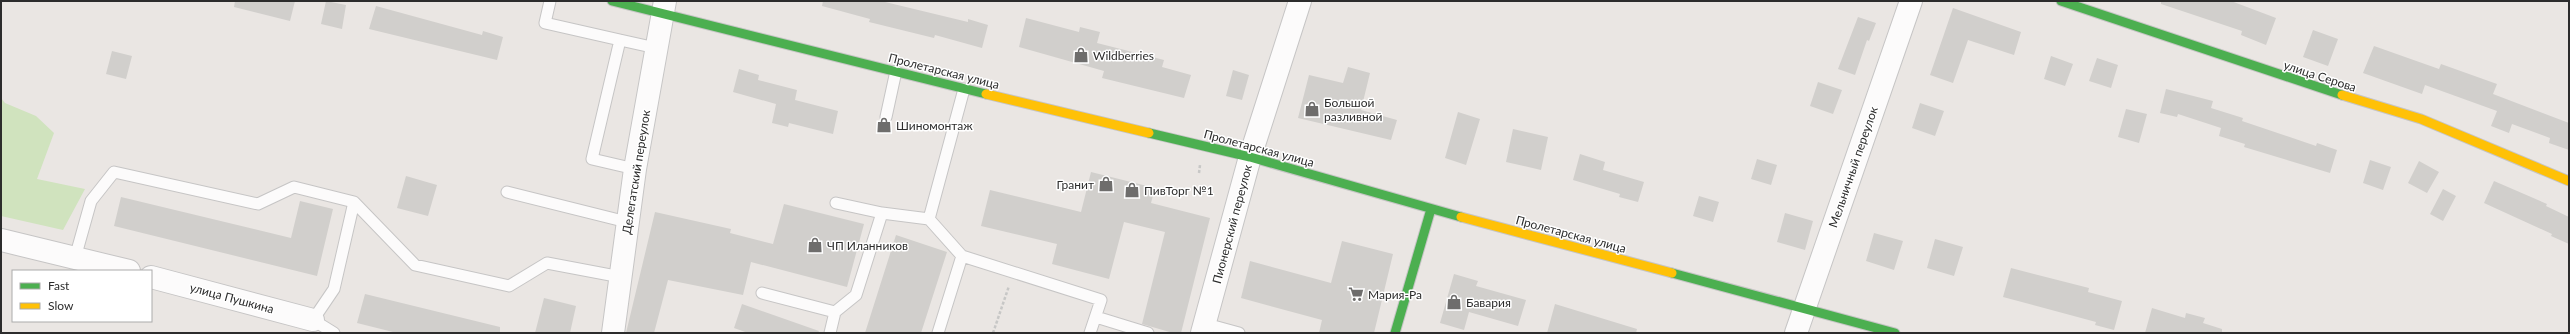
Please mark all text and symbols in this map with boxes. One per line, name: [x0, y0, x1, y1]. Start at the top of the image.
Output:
shop icon: Wildberries: [1072, 46, 1090, 64]
place label: Wildberries: [1093, 48, 1154, 63]
street label: Пролетарская улица: [887, 50, 1001, 92]
street label: улица Серова: [2282, 57, 2358, 95]
place label: Большой разливной: [1324, 95, 1383, 124]
shop icon: Большой разливной: [1303, 100, 1321, 118]
street label: Мельничный переулок: [1825, 104, 1881, 229]
street label: Делегатский переулок: [619, 108, 653, 235]
shop icon: Шиномонтаж: [875, 116, 893, 134]
place label: Шиномонтаж: [896, 118, 973, 133]
street label: Пролетарская улица: [1202, 126, 1316, 170]
street label: Пионерский переулок: [1209, 162, 1255, 285]
shop icon: Гранит: [1097, 175, 1115, 193]
place label: Гранит: [1057, 177, 1094, 192]
shop icon: ПивТорг №1: [1123, 181, 1141, 199]
place label: ПивТорг №1: [1144, 183, 1214, 198]
street label: Пролетарская улица: [1514, 212, 1628, 256]
shop icon: ЧП Иланников: [806, 236, 824, 254]
place label: ЧП Иланников: [827, 238, 908, 253]
legend: [12, 270, 152, 322]
text: Fast: [48, 278, 70, 293]
street label: улица Пушкина: [188, 280, 276, 316]
supermarket icon: Мария-Ра: [1347, 285, 1365, 303]
place label: Мария-Ра: [1368, 287, 1422, 302]
shop icon: Бавария: [1445, 293, 1463, 311]
place label: Бавария: [1466, 295, 1511, 310]
text: Slow: [48, 298, 74, 313]

